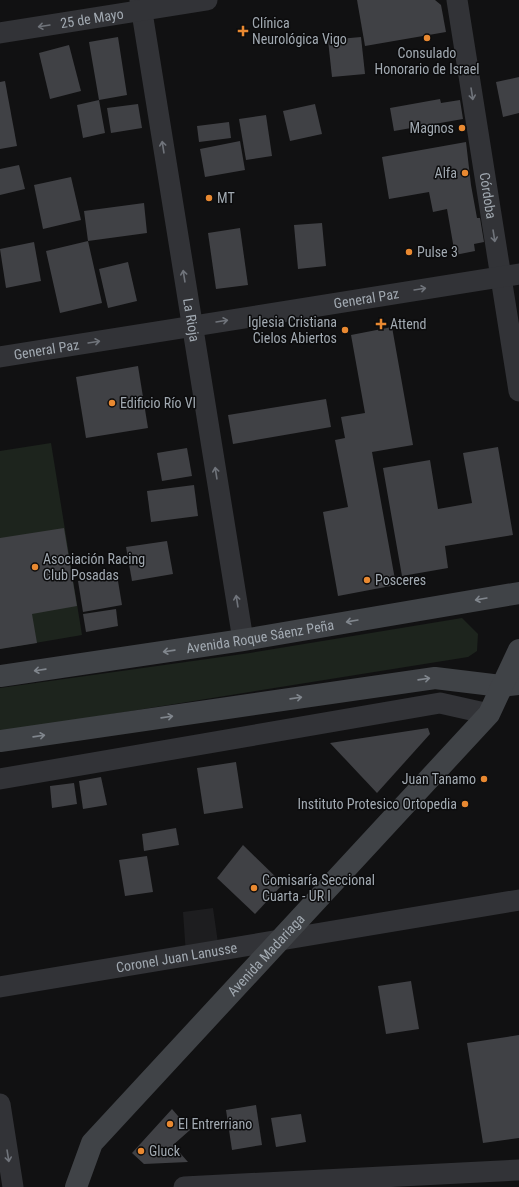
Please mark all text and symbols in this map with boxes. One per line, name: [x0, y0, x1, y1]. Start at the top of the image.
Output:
street label: 25 de Mayo: [59, 5, 125, 31]
place label: Clínica Neurológica Vigo: [252, 15, 347, 47]
one-way arrow: [38, 22, 51, 30]
marker: Clínica Neurológica Vigo: [237, 25, 249, 37]
marker: Consulado Honorario de Israel: [422, 33, 432, 43]
place label: Consulado Honorario de Israel: [374, 45, 480, 77]
one-way arrow: [468, 87, 476, 100]
place label: Magnos: [410, 120, 454, 136]
marker: Magnos: [457, 123, 467, 133]
one-way arrow: [159, 141, 167, 154]
place label: Alfa: [435, 165, 457, 181]
marker: Alfa: [460, 168, 470, 178]
street label: Córdoba: [476, 171, 500, 220]
place label: MT: [217, 190, 235, 206]
marker: MT: [204, 193, 214, 203]
one-way arrow: [490, 229, 498, 242]
place label: Pulse 3: [417, 244, 458, 260]
marker: Pulse 3: [404, 247, 414, 257]
one-way arrow: [179, 270, 187, 283]
street label: General Paz: [333, 285, 400, 312]
one-way arrow: [413, 285, 426, 293]
street label: La Rioja: [180, 297, 203, 343]
place label: Iglesia Cristiana Cielos Abiertos: [248, 314, 337, 346]
place label: Attend: [390, 316, 427, 332]
one-way arrow: [215, 317, 228, 325]
marker: Attend: [375, 318, 387, 330]
marker: Iglesia Cristiana Cielos Abiertos: [340, 325, 350, 335]
street label: General Paz: [13, 336, 80, 363]
one-way arrow: [87, 338, 100, 346]
place label: Edificio Río VI: [120, 395, 196, 411]
marker: Edificio Río VI: [107, 398, 117, 408]
one-way arrow: [211, 467, 219, 480]
place label: Asociación Racing Club Posadas: [43, 551, 145, 583]
marker: Asociación Racing Club Posadas: [30, 562, 40, 572]
place label: Posceres: [375, 572, 426, 588]
marker: Posceres: [362, 575, 372, 585]
one-way arrow: [233, 595, 241, 608]
one-way arrow: [474, 595, 487, 603]
street label: Avenida Roque Sáenz Peña: [185, 617, 335, 656]
one-way arrow: [346, 617, 359, 625]
one-way arrow: [163, 647, 176, 655]
one-way arrow: [34, 666, 47, 674]
one-way arrow: [418, 675, 431, 683]
one-way arrow: [289, 694, 302, 702]
one-way arrow: [160, 713, 173, 721]
one-way arrow: [32, 732, 45, 740]
place label: Juan Tanamo: [402, 771, 476, 787]
marker: Juan Tanamo: [479, 774, 489, 784]
place label: Instituto Protesico Ortopedia: [298, 796, 457, 812]
marker: Instituto Protesico Ortopedia: [460, 799, 470, 809]
place label: Comisaría Seccional Cuarta - UR I: [262, 872, 375, 904]
marker: Comisaría Seccional Cuarta - UR I: [249, 883, 259, 893]
street label: Avenida Madariaga: [224, 911, 308, 999]
street label: Coronel Juan Lanusse: [115, 939, 239, 975]
place label: El Entrerriano: [178, 1116, 252, 1132]
marker: El Entrerriano: [165, 1119, 175, 1129]
place label: Gluck: [149, 1143, 181, 1159]
marker: Gluck: [136, 1146, 146, 1156]
one-way arrow: [4, 1149, 12, 1162]

